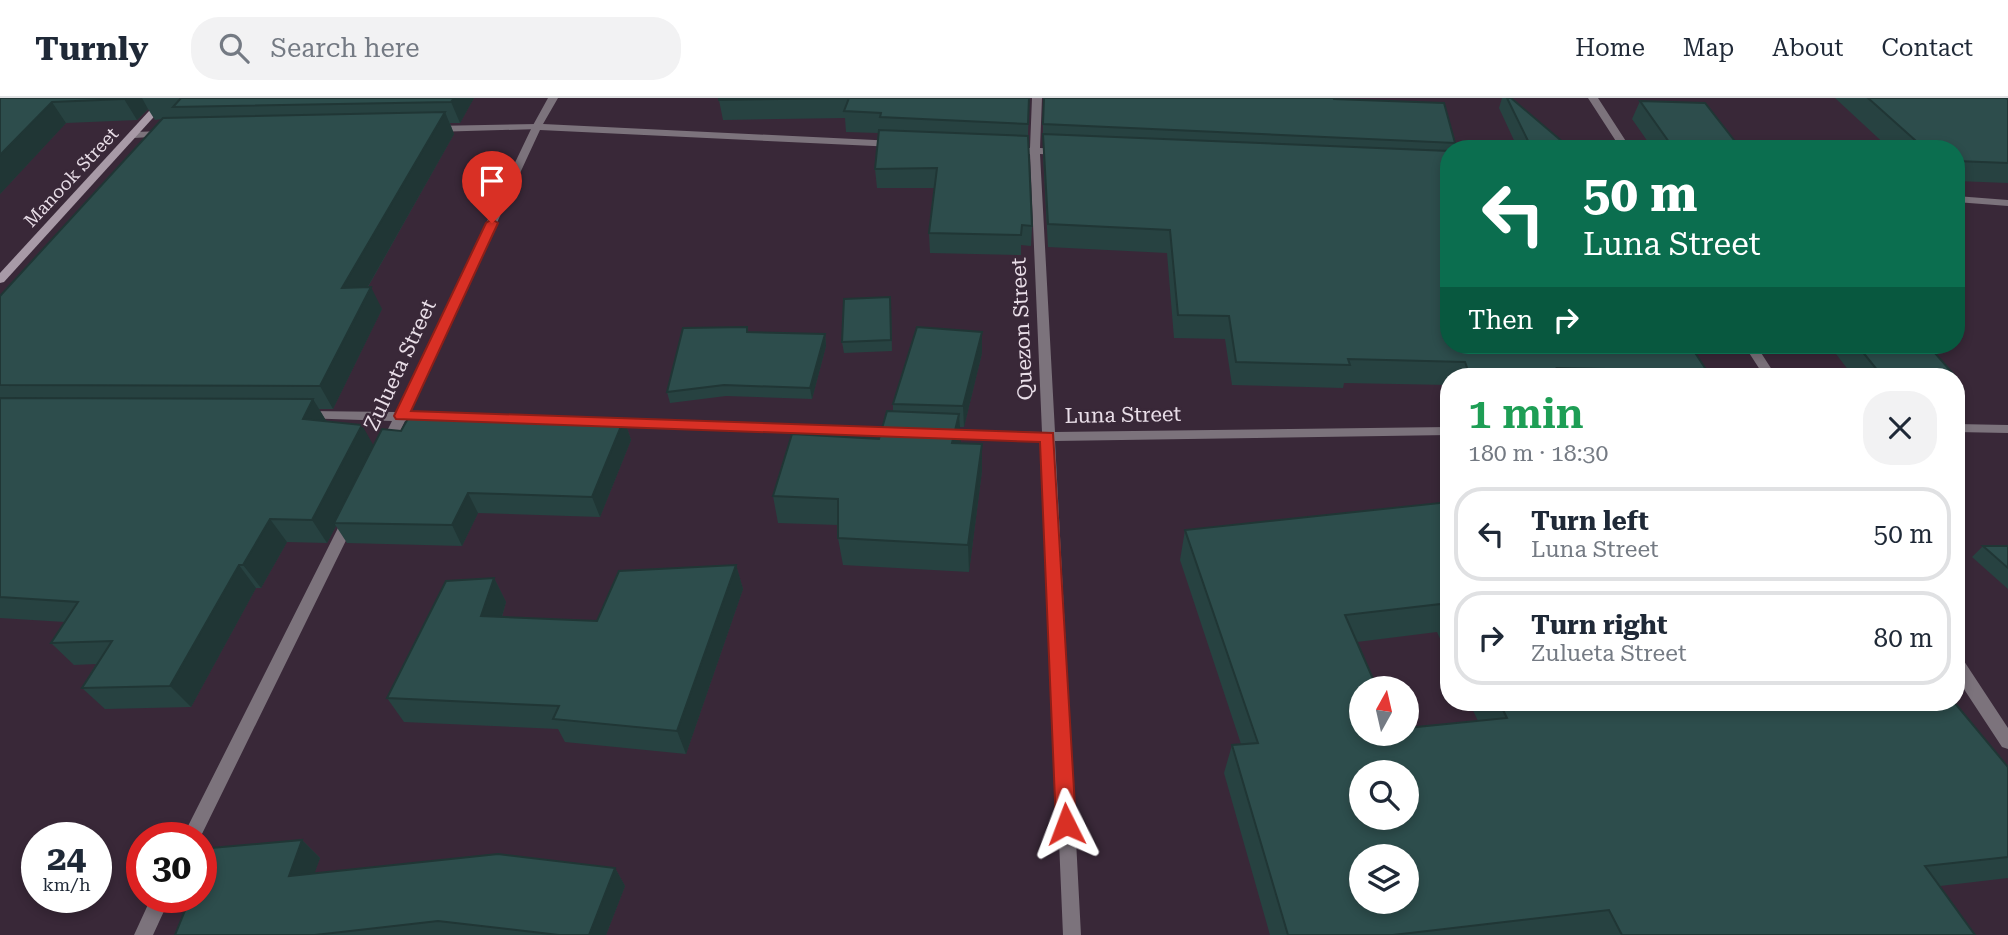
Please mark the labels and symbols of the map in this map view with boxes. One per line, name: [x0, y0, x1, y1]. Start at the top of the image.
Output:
street label: Manook Street: [20, 123, 123, 231]
pin: [462, 151, 522, 223]
street label: Quezon Street: [1006, 257, 1038, 401]
street label: Zulueta Street: [359, 295, 441, 434]
street label: Luna Street: [1065, 402, 1182, 428]
north arrow: [1349, 676, 1419, 746]
position arrow: [1029, 787, 1103, 861]
speed limit sign: 30: [126, 822, 217, 913]

